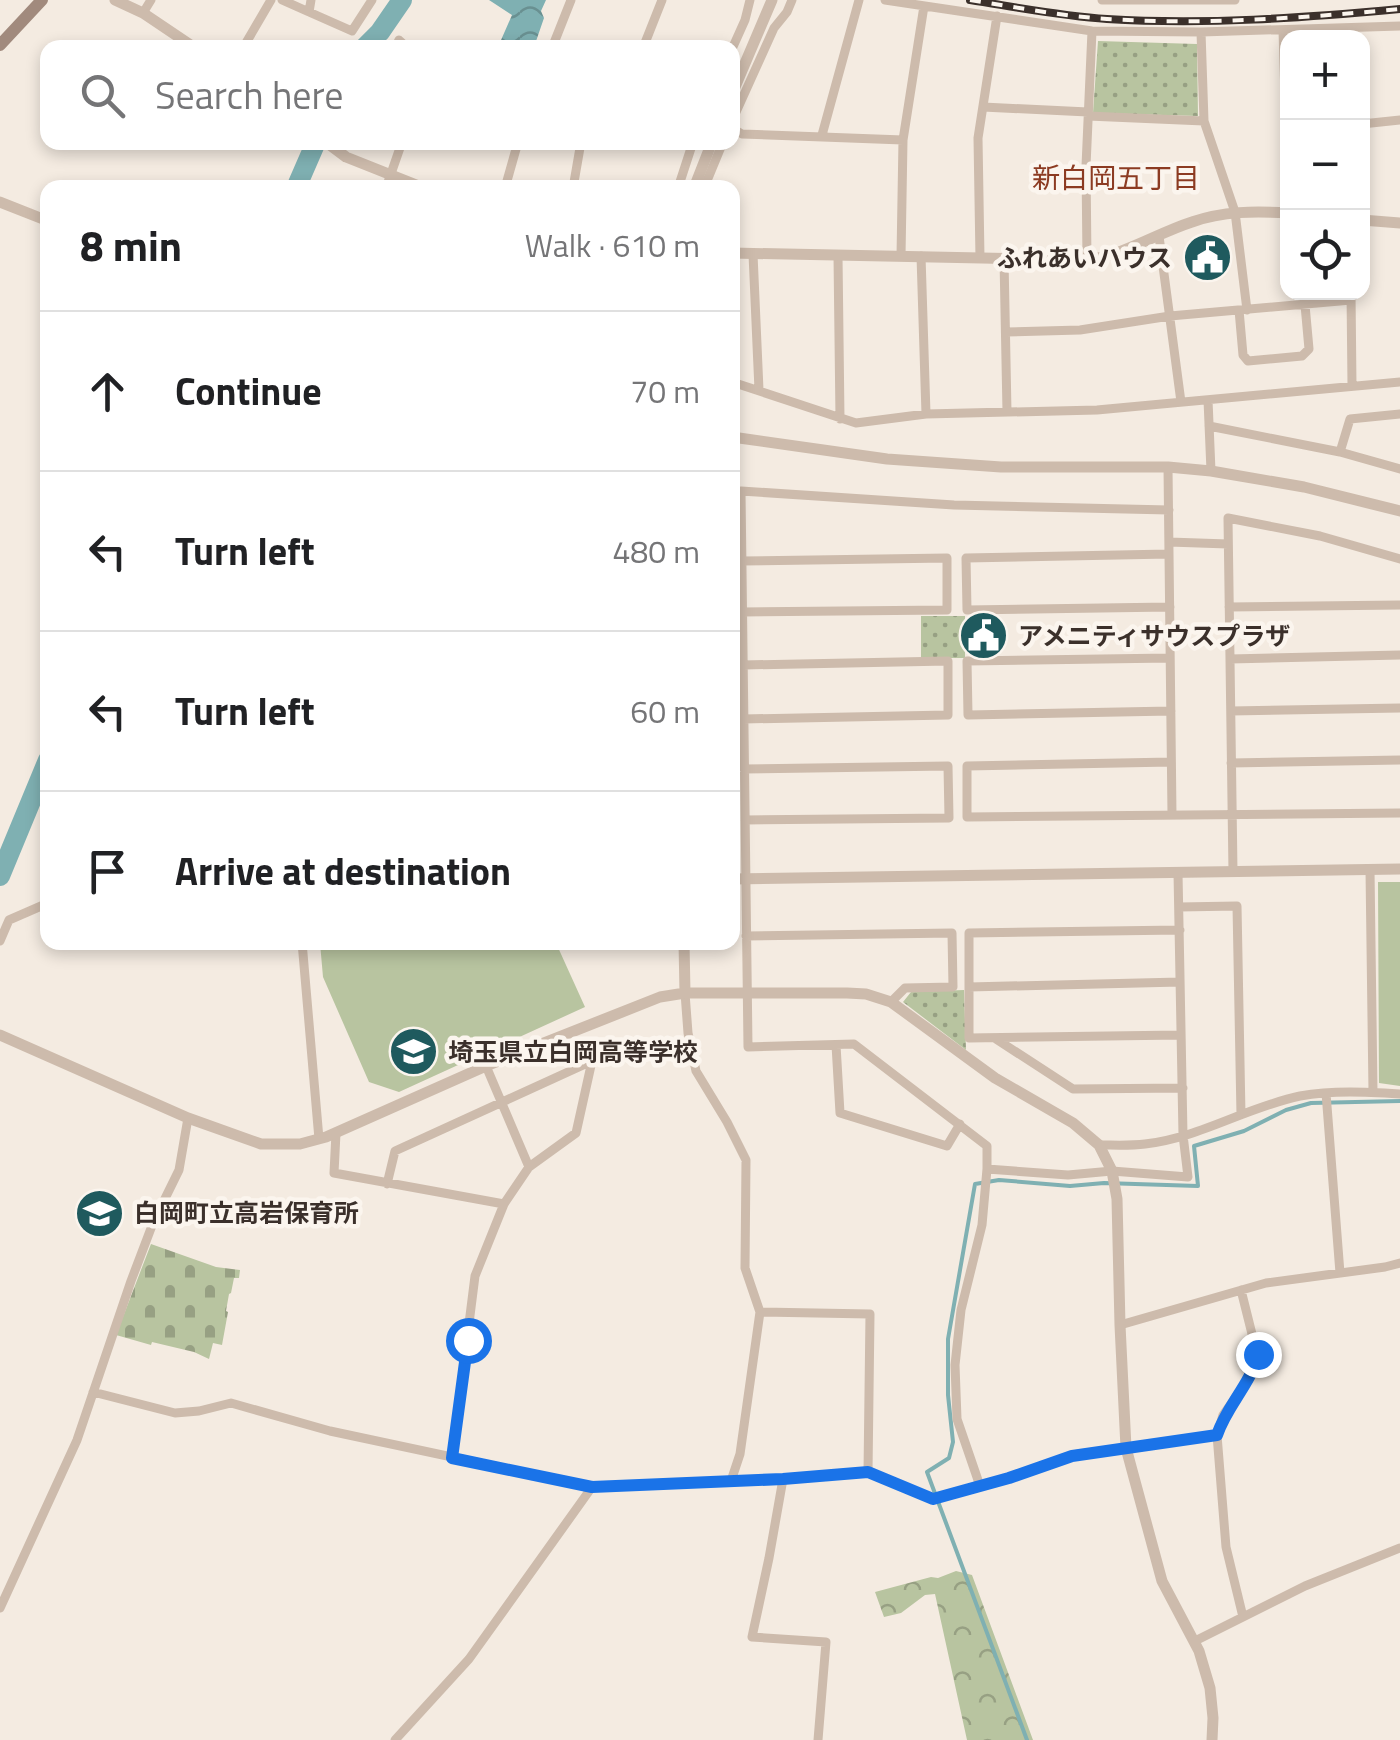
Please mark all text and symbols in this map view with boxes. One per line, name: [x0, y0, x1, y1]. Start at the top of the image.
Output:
map controls: [1280, 30, 1370, 300]
button: +: [1280, 30, 1370, 120]
search box: [40, 40, 740, 150]
text: Search here: [155, 66, 343, 124]
icon: search: [75, 68, 130, 123]
button: −: [1280, 120, 1370, 210]
district label: 新白岡五丁目: [1032, 156, 1200, 199]
button: locate: [1280, 210, 1370, 300]
text: 8 min: [80, 213, 182, 277]
text: Walk · 610 m: [525, 221, 700, 269]
public building icon: ふれあいハウス: [1181, 232, 1233, 284]
place label: ふれあいハウス: [997, 239, 1172, 277]
text: Continue: [175, 362, 322, 420]
icon: ahead: [80, 364, 135, 419]
text: 70 m: [630, 367, 700, 415]
text: Turn left: [175, 522, 315, 580]
icon: left: [80, 524, 135, 579]
text: 480 m: [612, 527, 700, 575]
public building icon: アメニティサウスプラザ: [957, 610, 1009, 662]
place label: アメニティサウスプラザ: [1018, 617, 1290, 655]
text: Turn left: [175, 682, 315, 740]
icon: left: [80, 684, 135, 739]
text: 60 m: [630, 687, 700, 735]
text: Arrive at destination: [175, 842, 511, 900]
icon: arrive: [80, 844, 135, 899]
school or university icon: 埼玉県立白岡高等学校: [387, 1026, 439, 1078]
place label: 埼玉県立白岡高等学校: [448, 1033, 698, 1071]
school or university icon: 白岡町立高岩保育所: [73, 1187, 125, 1239]
place label: 白岡町立高岩保育所: [134, 1194, 359, 1232]
route start: [446, 1318, 492, 1364]
route end: [1236, 1332, 1282, 1378]

